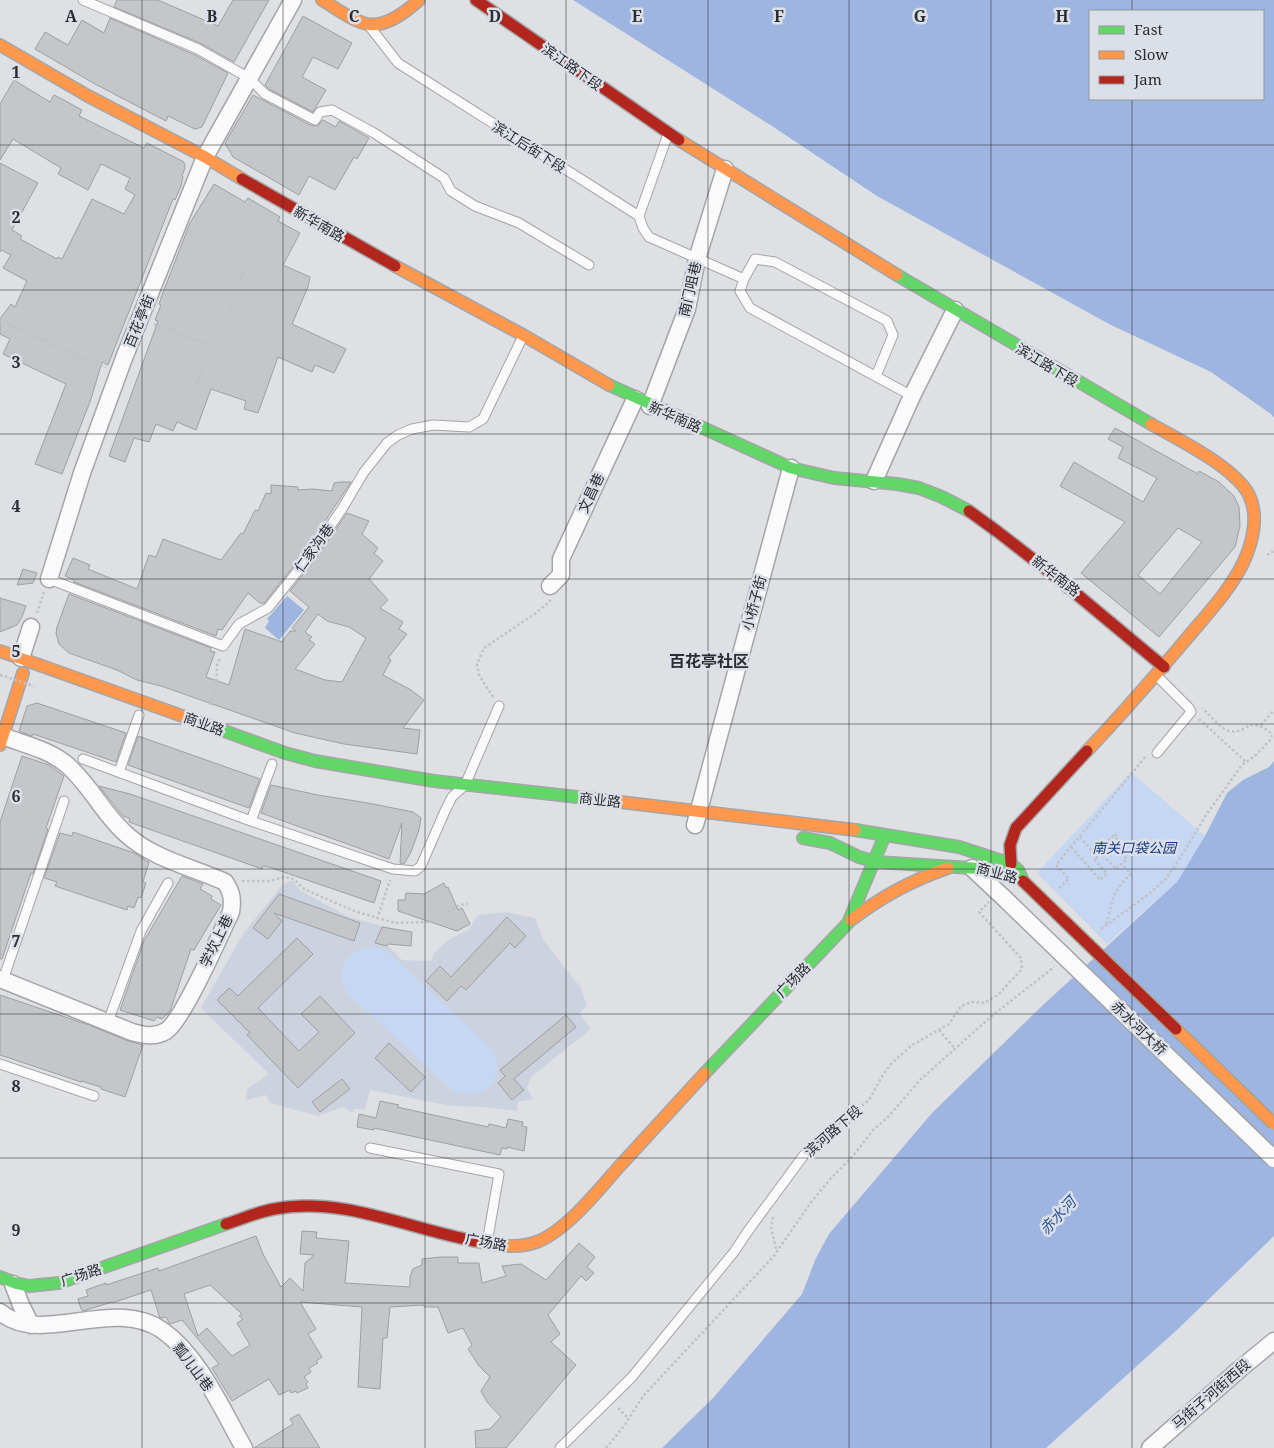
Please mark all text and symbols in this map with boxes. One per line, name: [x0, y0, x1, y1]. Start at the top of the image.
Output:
text: A: [65, 5, 78, 27]
text: B: [207, 5, 218, 27]
text: C: [349, 5, 360, 27]
text: D: [489, 5, 501, 27]
text: E: [632, 5, 642, 27]
text: F: [774, 5, 784, 27]
text: G: [914, 5, 926, 27]
text: H: [1055, 5, 1069, 27]
legend: [1089, 10, 1264, 100]
text: Fast: [1134, 19, 1163, 39]
street label: 滨江路下段: [538, 39, 606, 94]
text: Slow: [1134, 44, 1168, 64]
text: 1: [11, 61, 21, 83]
text: Jam: [1133, 69, 1162, 89]
street label: 滨江后街下段: [489, 116, 570, 177]
street label: 新华南路: [290, 201, 348, 246]
text: 2: [11, 206, 21, 228]
street label: 南门咀巷: [674, 259, 705, 318]
street label: 百花亭街: [119, 291, 158, 350]
street label: 滨江路下段: [1012, 338, 1082, 391]
text: 3: [11, 351, 21, 373]
street label: 新华南路: [646, 396, 705, 437]
street label: 文昌巷: [573, 470, 608, 516]
text: 4: [11, 495, 21, 517]
street label: 仁家沟巷: [289, 519, 338, 576]
street label: 新华南路: [1028, 551, 1084, 600]
street label: 小桥子街: [737, 573, 770, 632]
text: 5: [11, 640, 21, 662]
district label: 百花亭社区: [669, 650, 749, 672]
street label: 商业路: [181, 707, 227, 740]
text: 6: [11, 785, 21, 807]
street label: 商业路: [578, 788, 622, 811]
park label: 南关口袋公园: [1092, 838, 1178, 857]
street label: 商业路: [974, 858, 1020, 887]
street label: 学坎上巷: [195, 911, 236, 970]
text: 7: [11, 930, 21, 952]
street label: 广场路: [771, 958, 814, 1001]
street label: 赤水河大桥: [1108, 996, 1171, 1059]
text: 8: [11, 1075, 21, 1097]
street label: 滨河路下段: [800, 1100, 865, 1161]
water label: 赤水河: [1035, 1190, 1082, 1239]
text: 9: [11, 1219, 21, 1241]
street label: 广场路: [464, 1229, 508, 1255]
street label: 广场路: [58, 1259, 104, 1290]
street label: 瓢儿山巷: [169, 1339, 218, 1395]
street label: 马街子河街西段: [1167, 1354, 1254, 1433]

